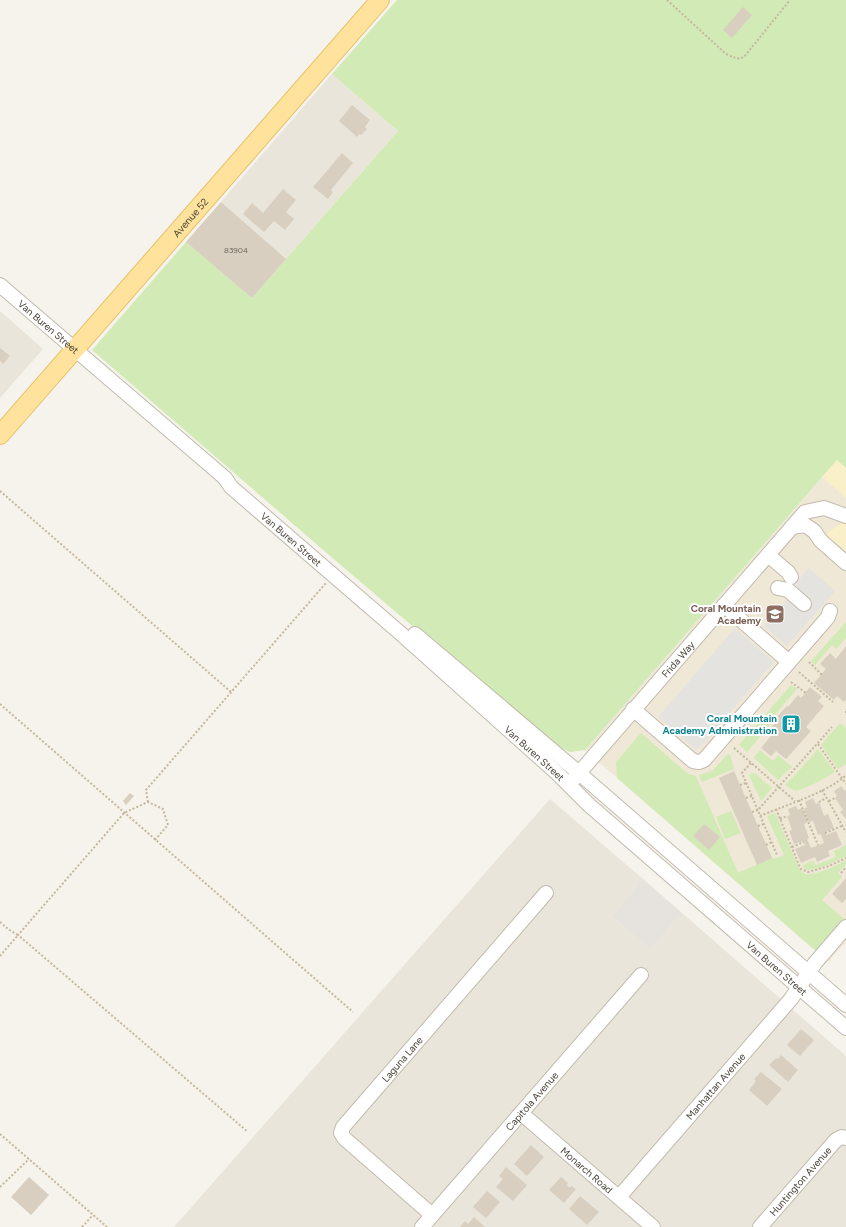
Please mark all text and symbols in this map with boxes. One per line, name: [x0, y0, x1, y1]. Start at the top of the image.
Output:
street label: Avenue 52: [170, 195, 211, 240]
house number: 83904: [224, 245, 248, 255]
street label: Van Buren Street: [15, 297, 82, 357]
street label: Van Buren Street: [258, 510, 324, 570]
place label: Coral Mountain Academy: [691, 602, 761, 627]
school or university icon: Coral Mountain Academy: [764, 603, 786, 625]
street label: Frida Way: [659, 638, 698, 680]
place label: Coral Mountain Academy Administration: [662, 712, 777, 737]
building icon: Coral Mountain Academy Administration: [780, 713, 802, 735]
street label: Van Buren Street: [501, 723, 567, 784]
street label: Van Buren Street: [743, 938, 810, 999]
street label: Laguna Lane: [379, 1033, 426, 1085]
street label: Manhattan Avenue: [683, 1050, 749, 1123]
street label: Capitola Avenue: [503, 1069, 561, 1133]
street label: Monarch Road: [558, 1144, 615, 1196]
street label: Huntington Avenue: [767, 1144, 835, 1219]

